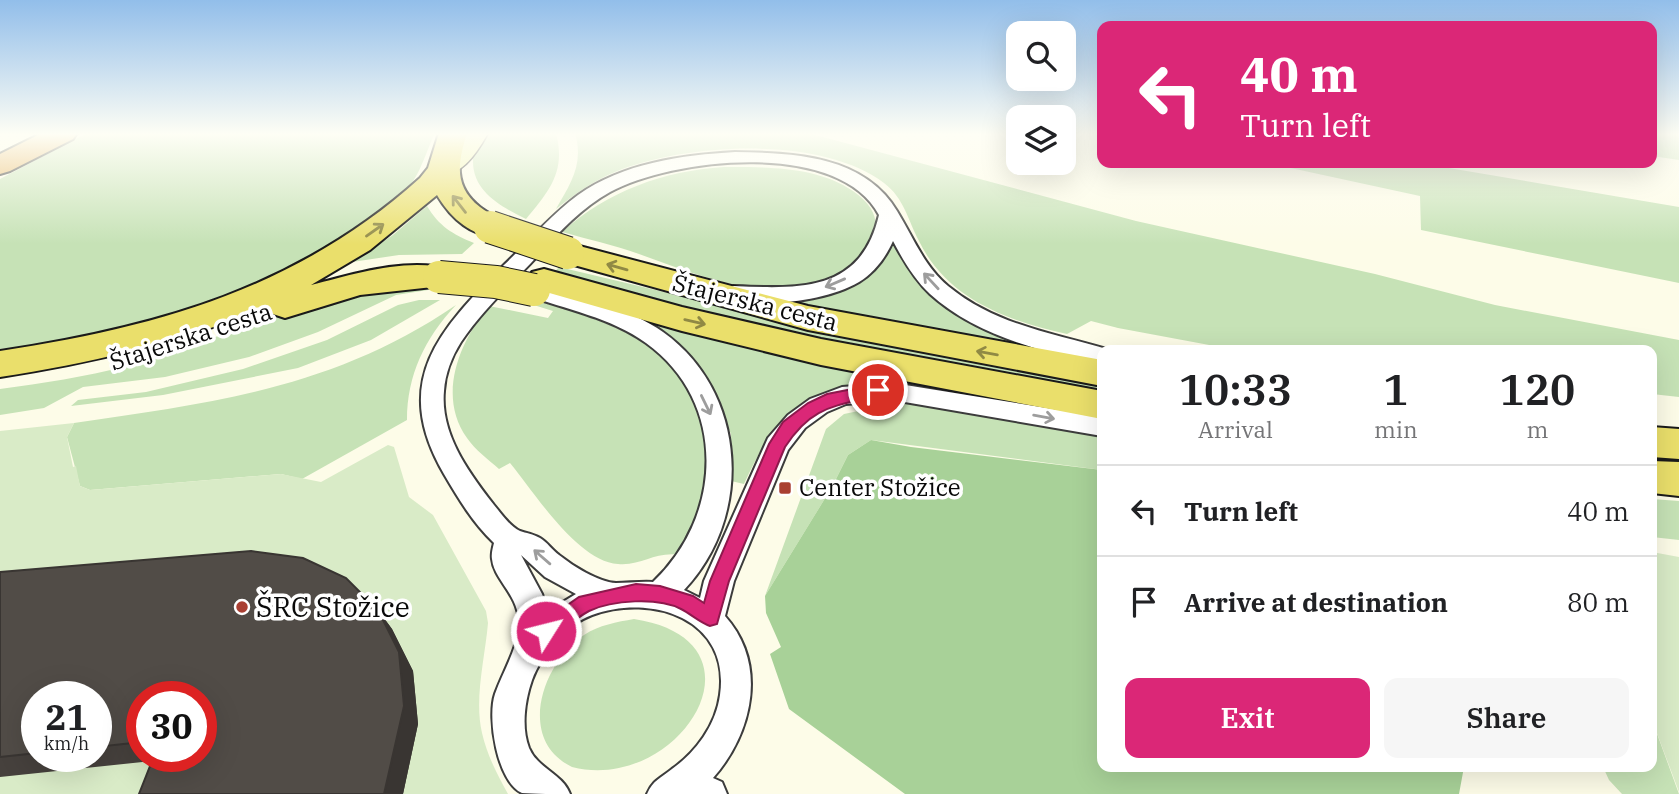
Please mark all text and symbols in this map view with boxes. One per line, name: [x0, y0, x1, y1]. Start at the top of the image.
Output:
map controls: [1006, 21, 1076, 175]
button: search: [1006, 21, 1076, 91]
text: 40 m: [1240, 42, 1358, 105]
icon: left: [1125, 49, 1216, 140]
text: Turn left: [1240, 104, 1371, 146]
button: layers: [1006, 105, 1076, 175]
one-way arrow: [452, 195, 467, 213]
one-way arrow: [365, 223, 384, 237]
one-way arrow: [606, 259, 628, 272]
street label: Štajerska cesta: [669, 266, 841, 338]
one-way arrow: [922, 272, 939, 289]
one-way arrow: [825, 278, 846, 291]
street label: Štajerska cesta: [105, 295, 276, 377]
one-way arrow: [683, 316, 706, 330]
one-way arrow: [976, 346, 999, 359]
pin: [848, 360, 908, 420]
text: 10:33: [1179, 362, 1292, 417]
text: 1: [1383, 362, 1408, 417]
text: 120: [1500, 362, 1575, 417]
icon: arrive: [859, 371, 897, 409]
one-way arrow: [700, 394, 714, 415]
one-way arrow: [1032, 411, 1055, 424]
text: Arrival: [1198, 414, 1273, 444]
text: min: [1374, 414, 1418, 444]
text: m: [1526, 414, 1548, 444]
place label: Center Stožice: [799, 471, 961, 503]
marker: Center Stožice: [777, 480, 793, 496]
icon: left: [1125, 492, 1163, 530]
text: Turn left: [1184, 494, 1298, 528]
text: 40 m: [1567, 494, 1629, 528]
one-way arrow: [533, 549, 551, 565]
icon: arrive: [1125, 583, 1163, 621]
text: Arrive at destination: [1184, 585, 1448, 619]
text: 80 m: [1567, 585, 1629, 619]
place label: ŠRC Stožice: [256, 588, 410, 625]
position arrow: [509, 594, 583, 668]
marker: ŠRC Stožice: [234, 599, 250, 615]
button: Exit: [1125, 678, 1370, 758]
button: Share: [1384, 678, 1629, 758]
speed limit sign: 30: [126, 681, 217, 772]
text: 21: [45, 694, 88, 740]
text: km/h: [44, 732, 89, 755]

